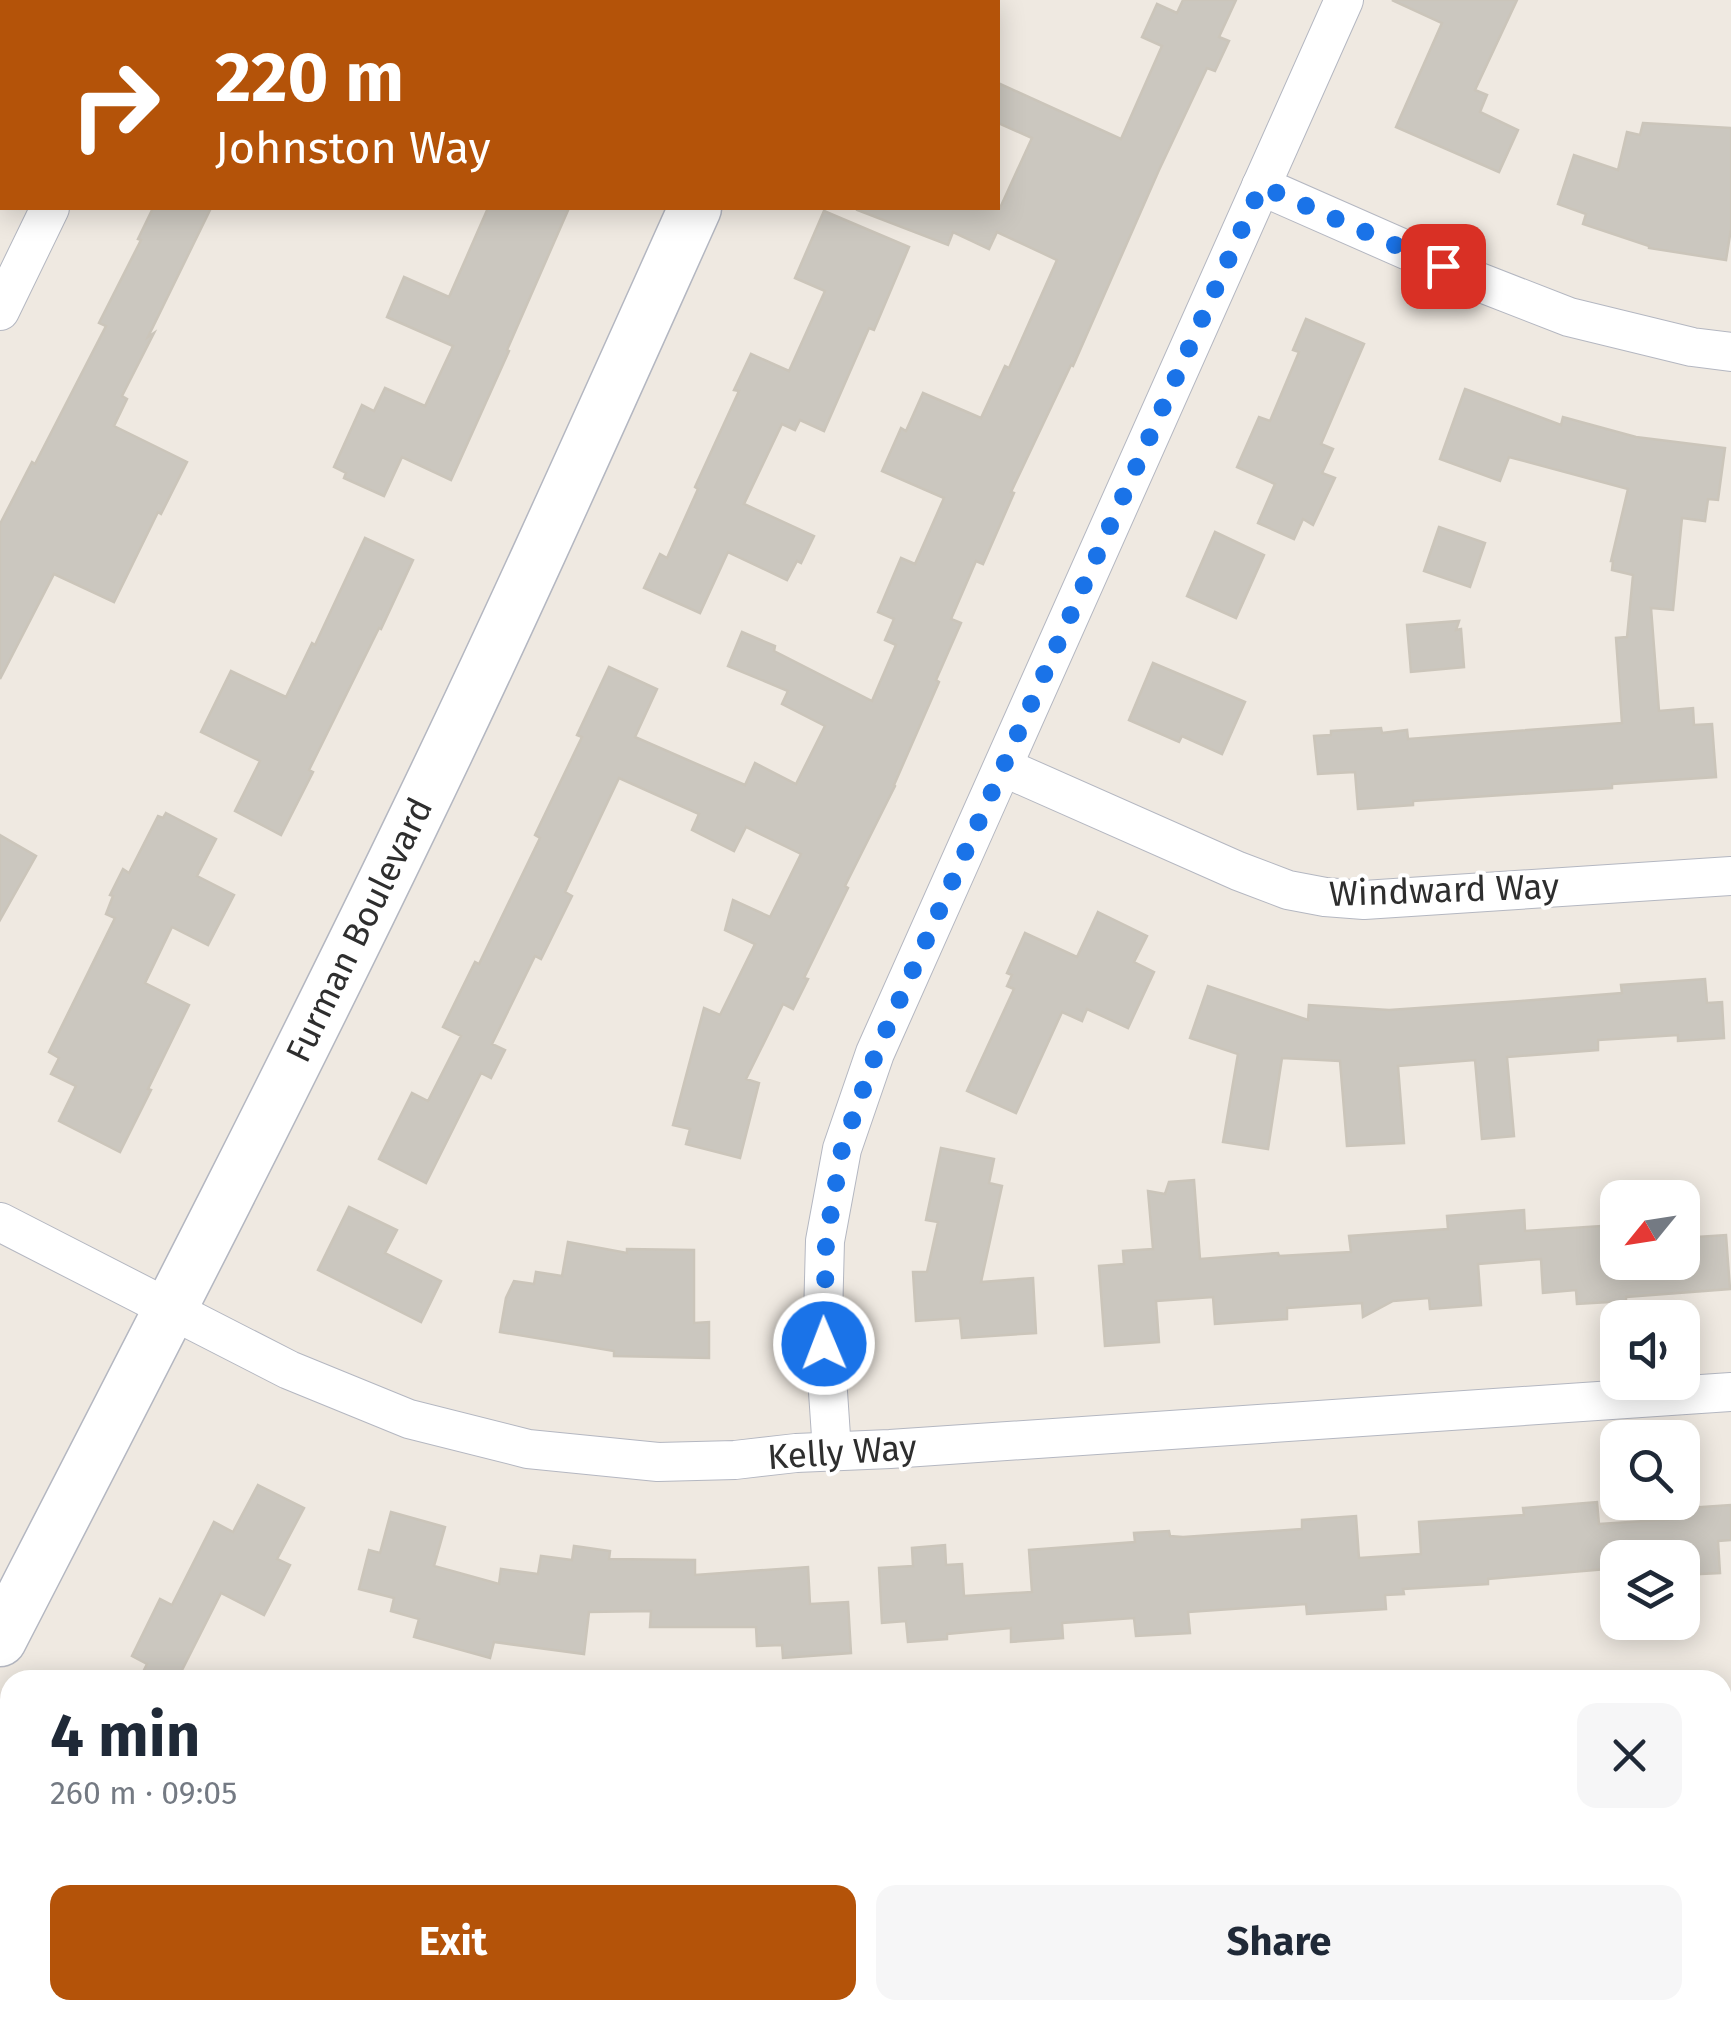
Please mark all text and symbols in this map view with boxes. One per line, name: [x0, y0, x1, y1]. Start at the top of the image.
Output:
text: 220 m: [215, 36, 404, 120]
icon: right: [50, 40, 180, 170]
text: Johnston Way: [215, 121, 491, 175]
pin: [1401, 224, 1486, 309]
icon: arrive: [1416, 239, 1471, 294]
street label: Furman Boulevard: [277, 791, 441, 1069]
street label: Windward Way: [1328, 865, 1560, 915]
north arrow: [1600, 1180, 1700, 1280]
map controls: [1600, 1180, 1700, 1640]
position arrow: [772, 1292, 876, 1396]
button: sound: [1600, 1300, 1700, 1400]
button: search: [1600, 1420, 1700, 1520]
street label: Kelly Way: [766, 1426, 918, 1478]
button: layers: [1600, 1540, 1700, 1640]
text: 4 min: [50, 1700, 200, 1772]
button: close: [1577, 1703, 1682, 1808]
text: 260 m · 09:05: [50, 1774, 237, 1812]
button: Exit: [50, 1885, 856, 2000]
button: Share: [876, 1885, 1682, 2000]

